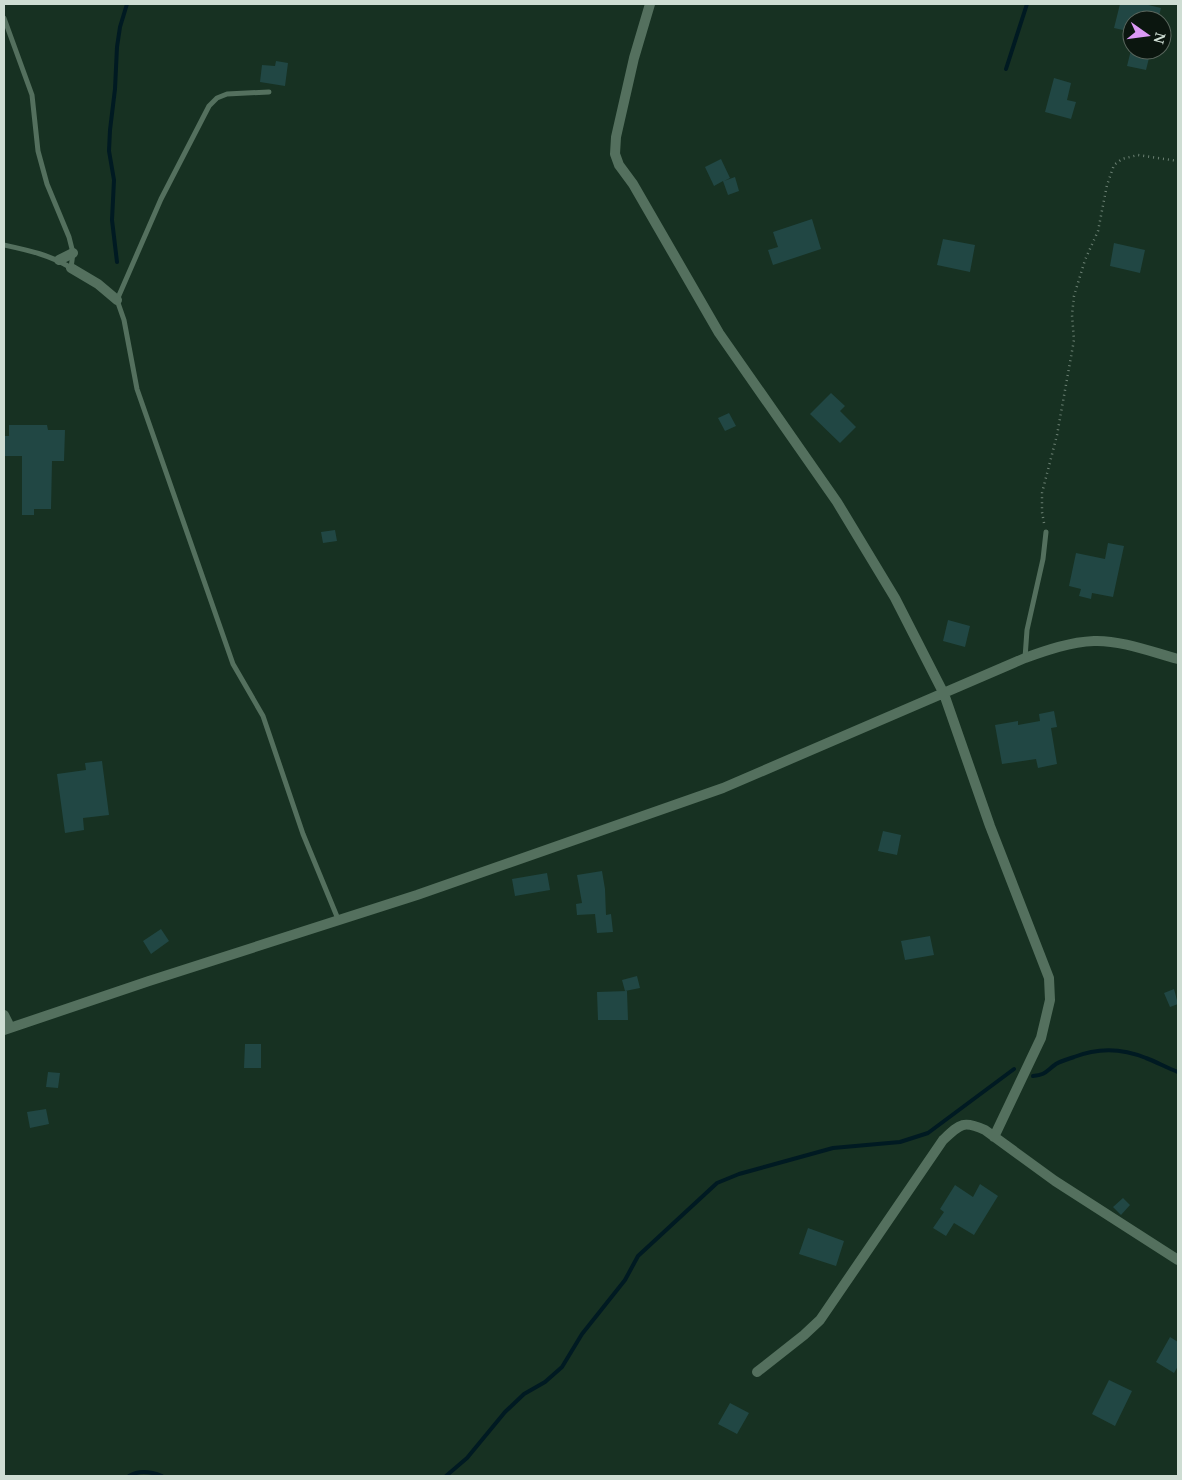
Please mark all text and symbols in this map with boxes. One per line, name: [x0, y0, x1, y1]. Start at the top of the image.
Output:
north arrow: [1122, 10, 1172, 60]
text: N: [1150, 31, 1171, 46]

